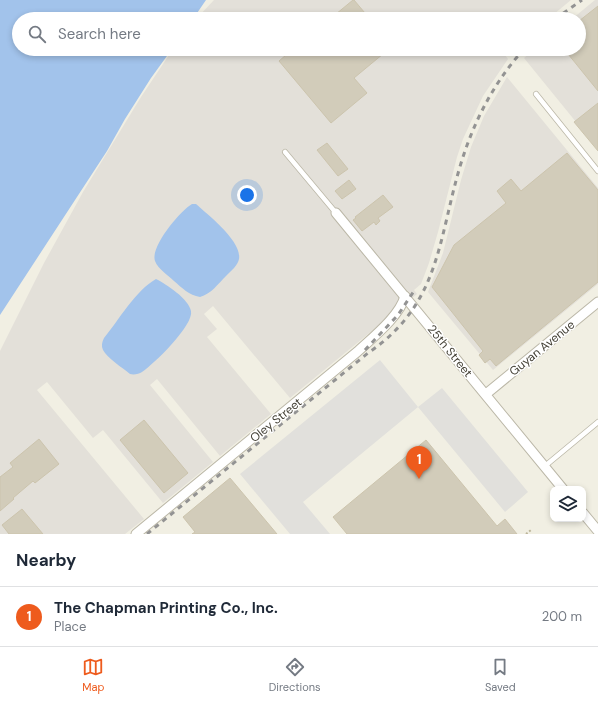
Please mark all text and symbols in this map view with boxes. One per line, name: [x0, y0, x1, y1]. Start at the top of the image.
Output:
search box: [12, 12, 586, 56]
icon: search: [26, 23, 48, 45]
text: Search here: [58, 24, 141, 44]
your location: [237, 185, 257, 205]
street label: Guyan Avenue: [506, 317, 578, 379]
street label: 25th Street: [424, 321, 476, 381]
street label: Oley Street: [247, 394, 306, 446]
pin: 1: [406, 446, 432, 479]
map controls: [550, 486, 586, 522]
button: layers: [550, 486, 586, 522]
text: Nearby: [16, 549, 76, 571]
text: The Chapman Printing Co., Inc.: [54, 598, 278, 618]
text: 1: [27, 608, 31, 625]
text: 200 m: [542, 608, 582, 625]
text: Place: [54, 618, 86, 635]
tab: Map: [82, 656, 104, 694]
tab: Directions: [269, 656, 321, 694]
tab: Saved: [485, 656, 516, 694]

